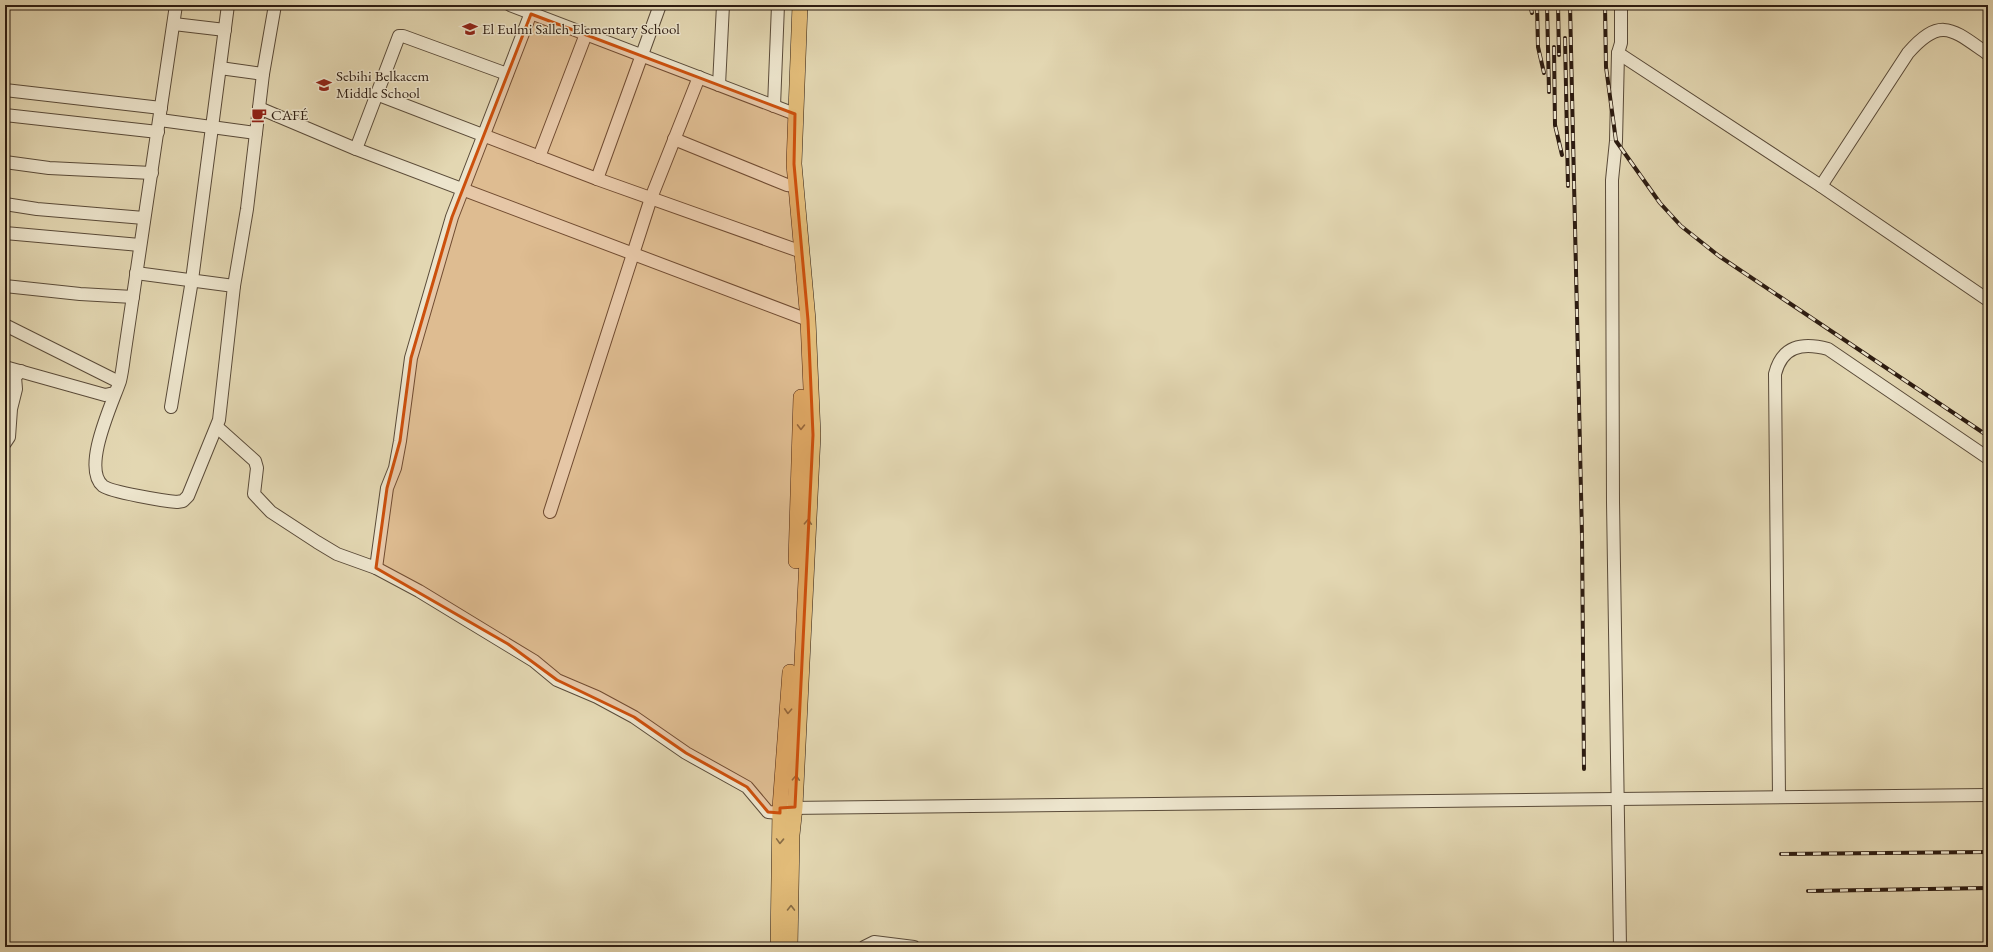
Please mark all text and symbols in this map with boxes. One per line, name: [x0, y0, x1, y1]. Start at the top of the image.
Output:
place label: El Eulmi Salleh Elementary School: [482, 19, 680, 38]
school or university icon: El Eulmi Salleh Elementary School: [461, 20, 479, 38]
place label: Sebihi Belkacem Middle School: [336, 66, 430, 102]
school or university icon: Sebihi Belkacem Middle School: [315, 76, 333, 94]
place label: CAFÉ: [271, 105, 309, 124]
cafe icon: CAFÉ: [250, 106, 268, 124]
one-way arrow: [797, 424, 805, 430]
one-way arrow: [804, 519, 813, 526]
one-way arrow: [784, 708, 793, 714]
one-way arrow: [792, 775, 800, 781]
one-way arrow: [775, 838, 784, 844]
one-way arrow: [786, 905, 795, 911]

